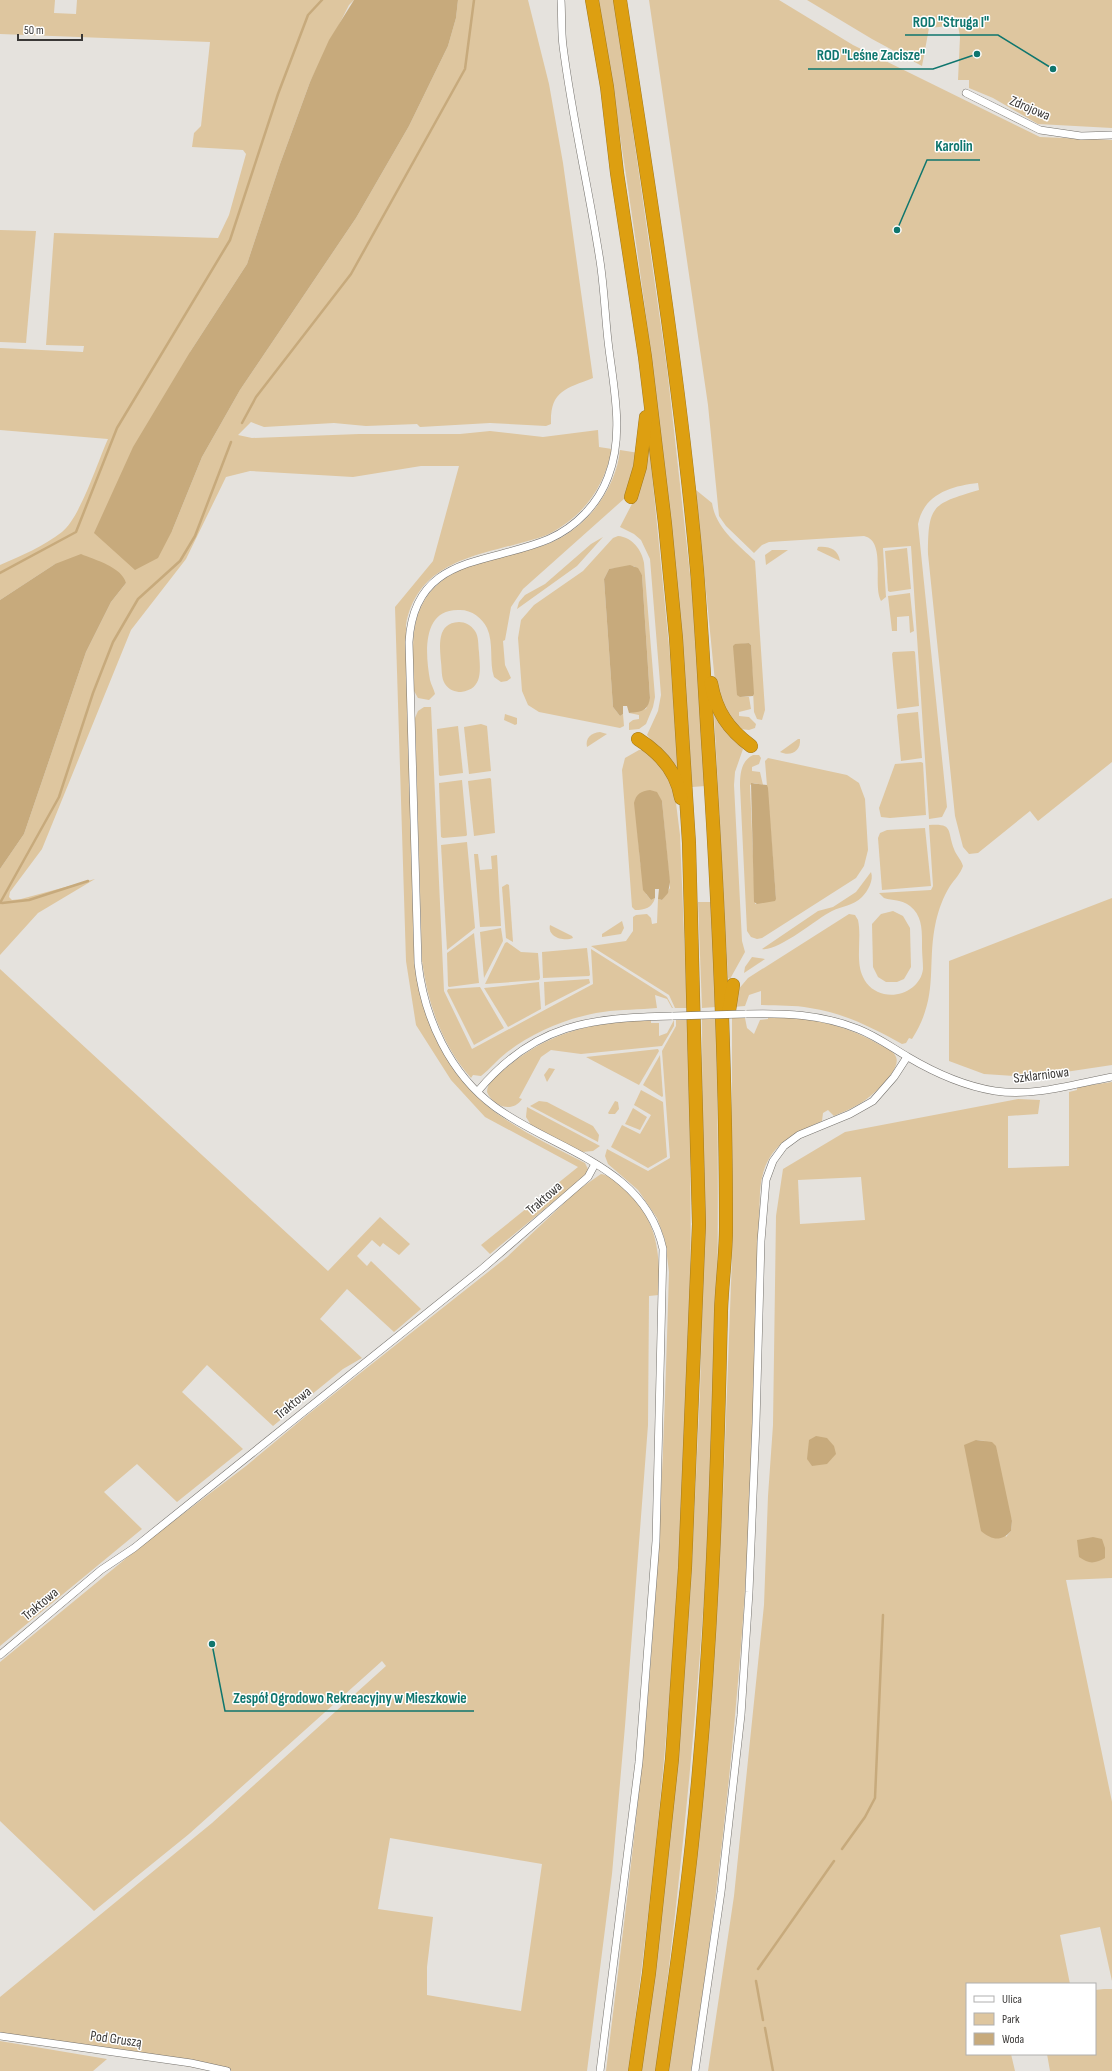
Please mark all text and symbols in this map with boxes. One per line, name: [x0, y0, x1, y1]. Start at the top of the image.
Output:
callout: ROD "Struga I": [905, 8, 998, 35]
text: ROD "Struga I": [913, 13, 989, 32]
scale bar: [18, 16, 82, 42]
text: 50 m: [24, 23, 44, 38]
callout: ROD "Leśne Zacisze": [808, 42, 933, 69]
text: ROD "Leśne Zacisze": [817, 46, 925, 65]
street label: Zdrojowa: [1007, 92, 1053, 124]
callout: Karolin: [927, 133, 980, 160]
text: Karolin: [935, 137, 973, 156]
street label: Szklarniowa: [1012, 1063, 1070, 1087]
street label: Traktowa: [523, 1178, 565, 1218]
street label: Traktowa: [271, 1383, 315, 1423]
street label: Traktowa: [18, 1584, 62, 1624]
callout: Zespół Ogrodowo Rekreacyjny w Mieszkowie: [225, 1684, 474, 1711]
text: Zespół Ogrodowo Rekreacyjny w Mieszkowie: [233, 1689, 467, 1708]
legend: [966, 1983, 1096, 2055]
text: Ulica: [1002, 1992, 1022, 2007]
text: Park: [1002, 2012, 1020, 2027]
street label: Pod Gruszą: [89, 2027, 143, 2051]
text: Woda: [1002, 2032, 1025, 2047]

